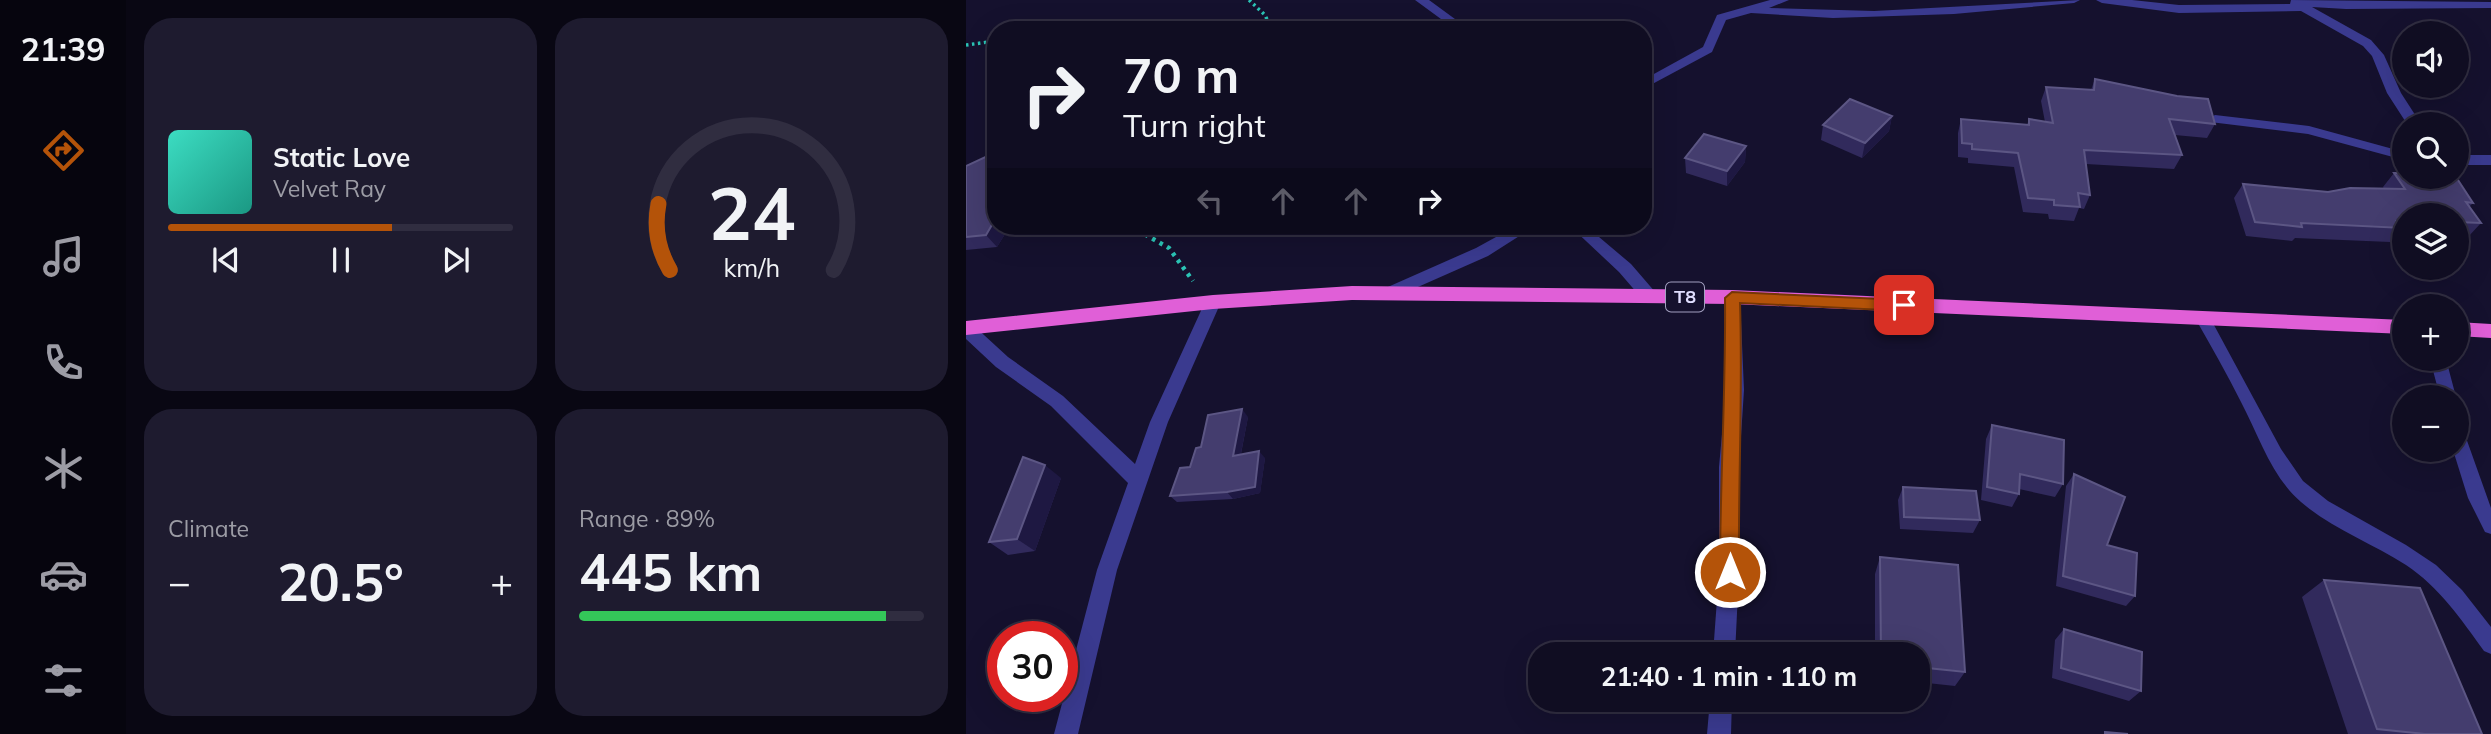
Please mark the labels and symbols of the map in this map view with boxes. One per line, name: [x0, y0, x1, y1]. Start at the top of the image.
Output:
pin: [1874, 275, 1934, 335]
road number: T8: [1666, 282, 1704, 312]
position arrow: [1693, 535, 1767, 609]
speed limit sign: 30: [987, 621, 1078, 712]

